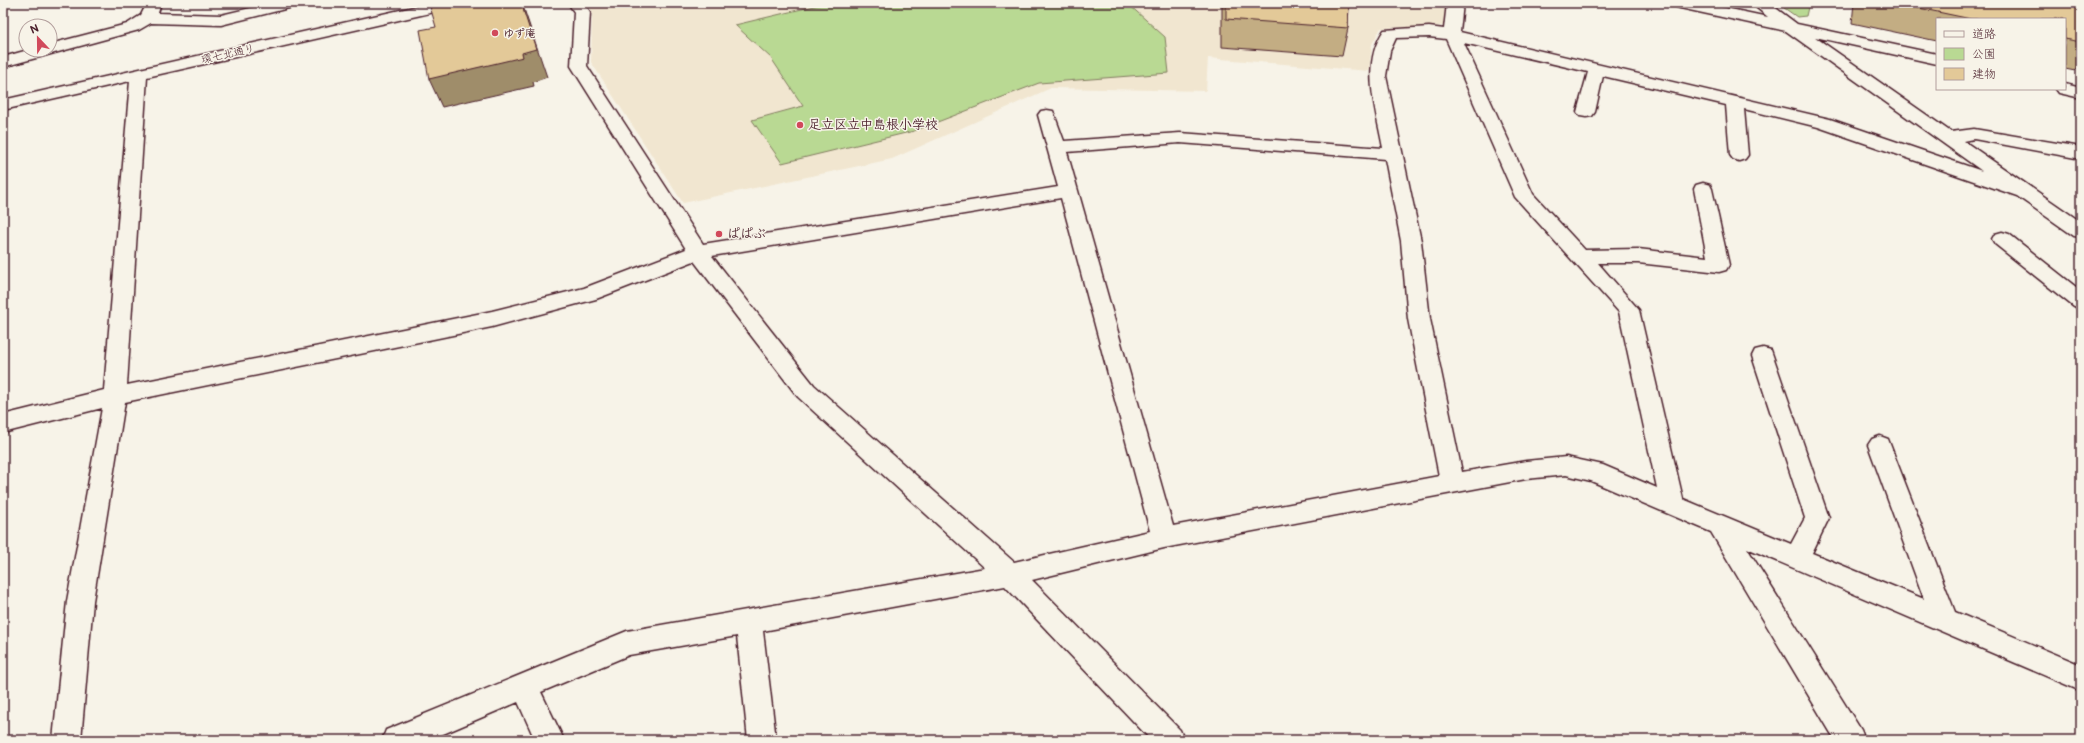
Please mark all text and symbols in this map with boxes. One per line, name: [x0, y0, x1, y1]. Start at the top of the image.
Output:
north arrow: [18, 18, 58, 58]
legend: [1936, 18, 2066, 90]
text: N: [28, 22, 41, 37]
place label: ゆず庵: [503, 27, 536, 40]
text: 道路: [1972, 27, 1996, 42]
marker: ゆず庵: [490, 28, 500, 38]
street label: 環七北通り: [200, 41, 256, 67]
text: 公園: [1972, 47, 1996, 62]
text: 建物: [1972, 67, 1996, 82]
place label: 足立区立中島根小学校: [808, 117, 938, 133]
marker: 足立区立中島根小学校: [795, 120, 805, 130]
place label: ぱぱぶ: [727, 226, 766, 242]
marker: ぱぱぶ: [714, 229, 724, 239]

